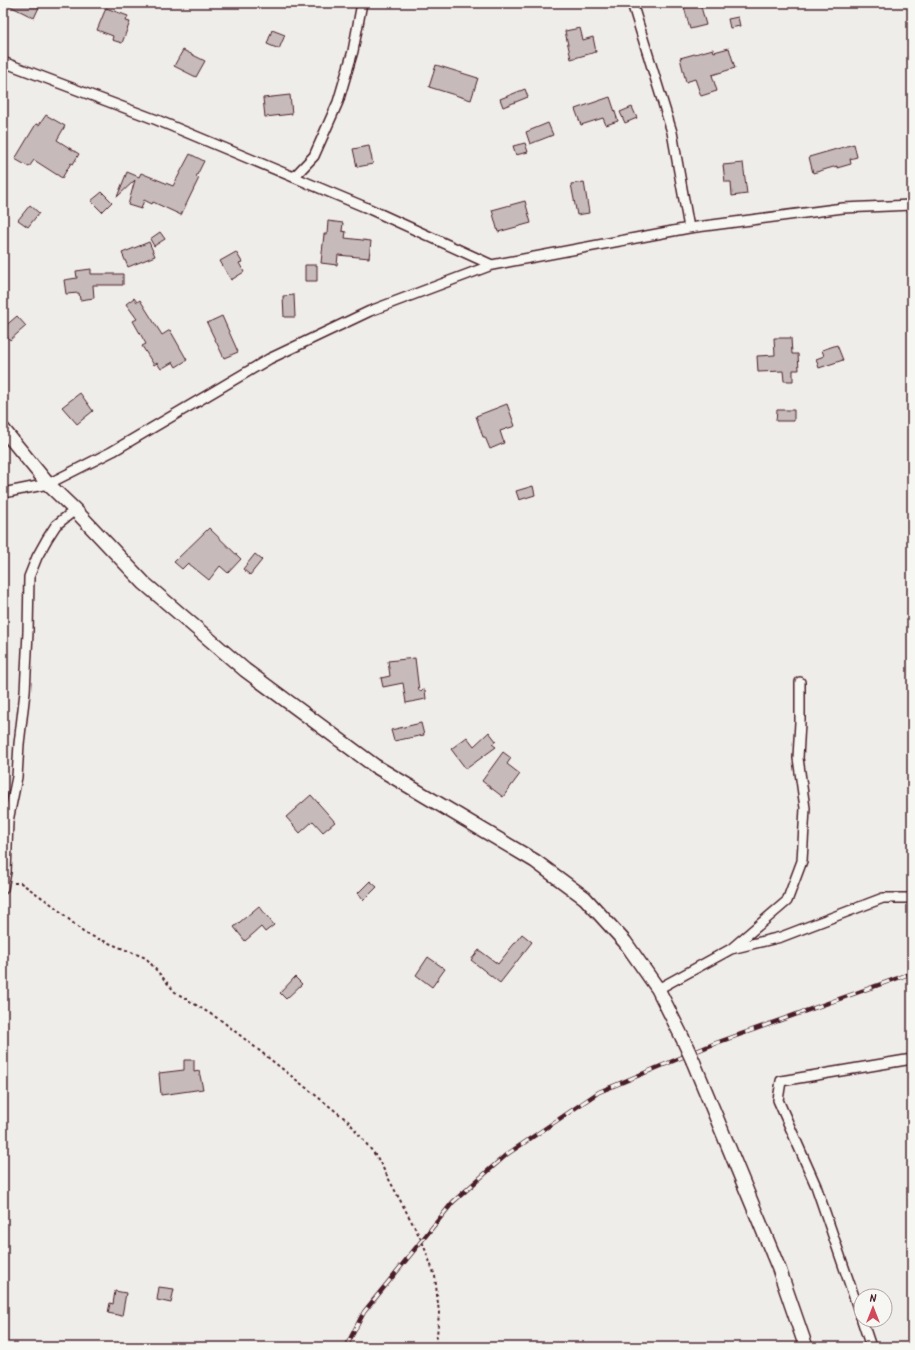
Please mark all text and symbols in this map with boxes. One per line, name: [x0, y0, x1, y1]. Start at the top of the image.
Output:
north arrow: [853, 1288, 893, 1328]
text: N: [870, 1290, 877, 1308]

